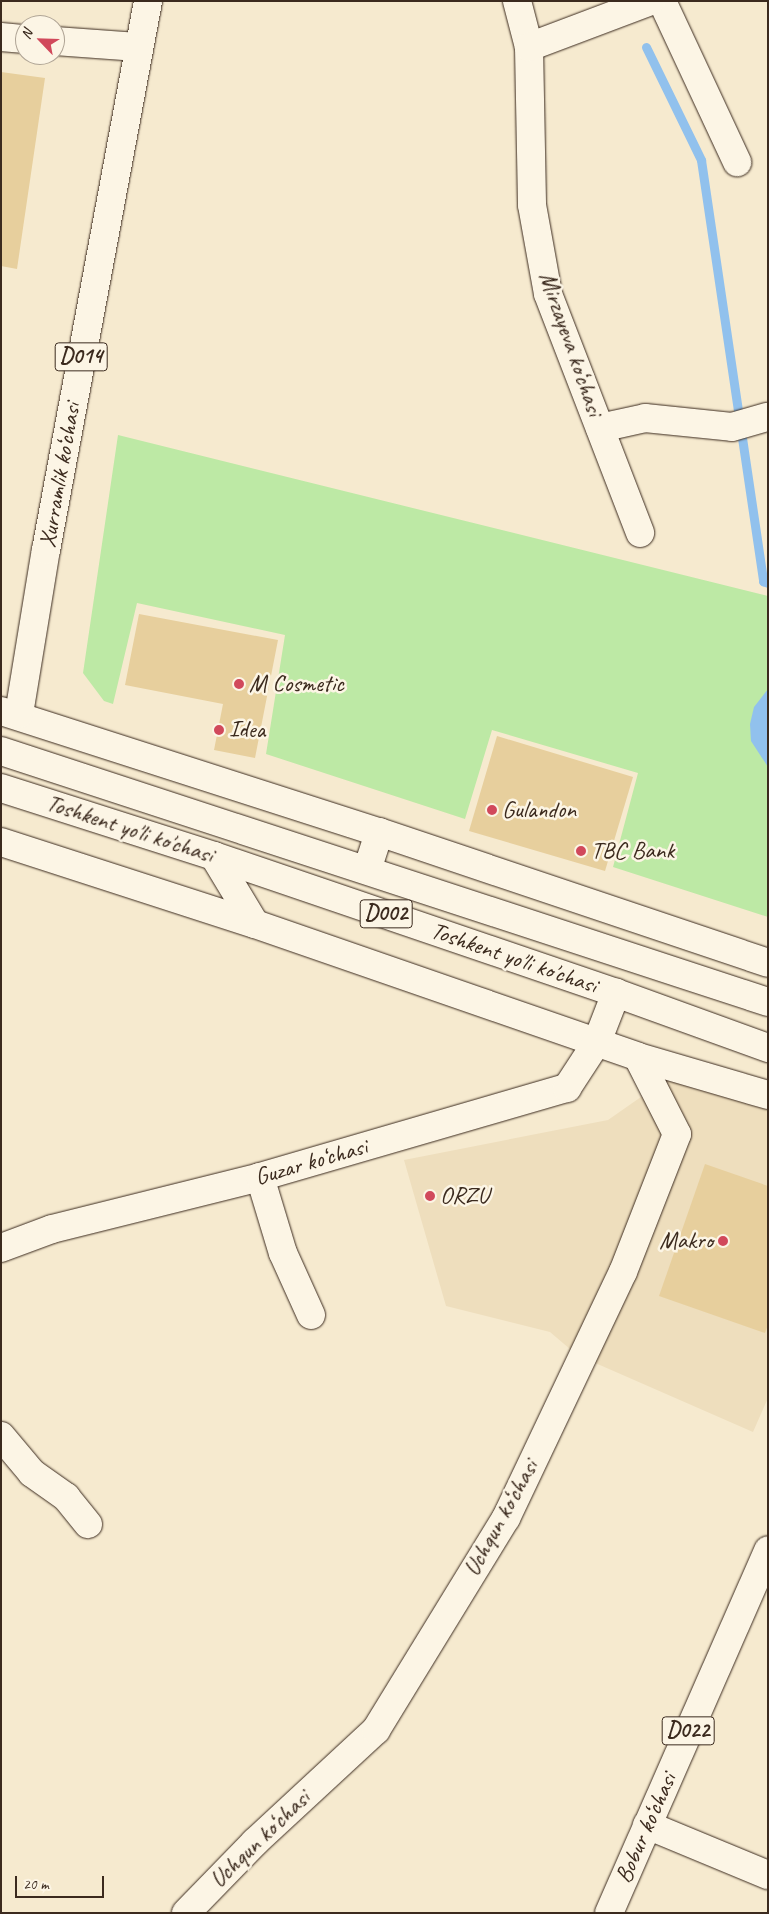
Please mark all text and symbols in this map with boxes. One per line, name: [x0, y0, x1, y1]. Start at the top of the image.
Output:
north arrow: [15, 15, 65, 65]
text: N: [17, 27, 36, 42]
street label: Mirzayeva ko‘chasi: [533, 268, 609, 420]
road number: D014: [54, 338, 108, 377]
street label: Xurramlik ko‘chasi: [33, 400, 87, 550]
place label: M Cosmetic: [249, 670, 344, 698]
marker: M Cosmetic: [233, 678, 245, 690]
place label: Idea: [229, 716, 265, 744]
marker: Idea: [213, 724, 225, 736]
street label: Toshkent yo'li ko'chasi: [43, 788, 217, 870]
place label: Gulandon: [502, 796, 576, 824]
marker: Gulandon: [486, 804, 498, 816]
place label: TBC Bank: [591, 837, 674, 865]
marker: TBC Bank: [575, 845, 587, 857]
road number: D002: [358, 894, 414, 934]
street label: Toshkent yo'li ko'chasi: [427, 916, 601, 1000]
street label: Guzar ko‘chasi: [251, 1132, 371, 1192]
place label: ORZU: [440, 1182, 489, 1210]
marker: ORZU: [424, 1190, 436, 1202]
place label: Makro: [659, 1227, 713, 1255]
marker: Makro: [717, 1235, 729, 1247]
street label: Uchqun ko‘chasi: [457, 1455, 545, 1581]
road number: D022: [660, 1712, 716, 1750]
street label: Bobur ko‘chasi: [609, 1768, 683, 1888]
street label: Uchqun ko‘chasi: [204, 1784, 316, 1894]
scale bar: [18, 1866, 106, 1898]
text: 20 m: [23, 1875, 49, 1894]

